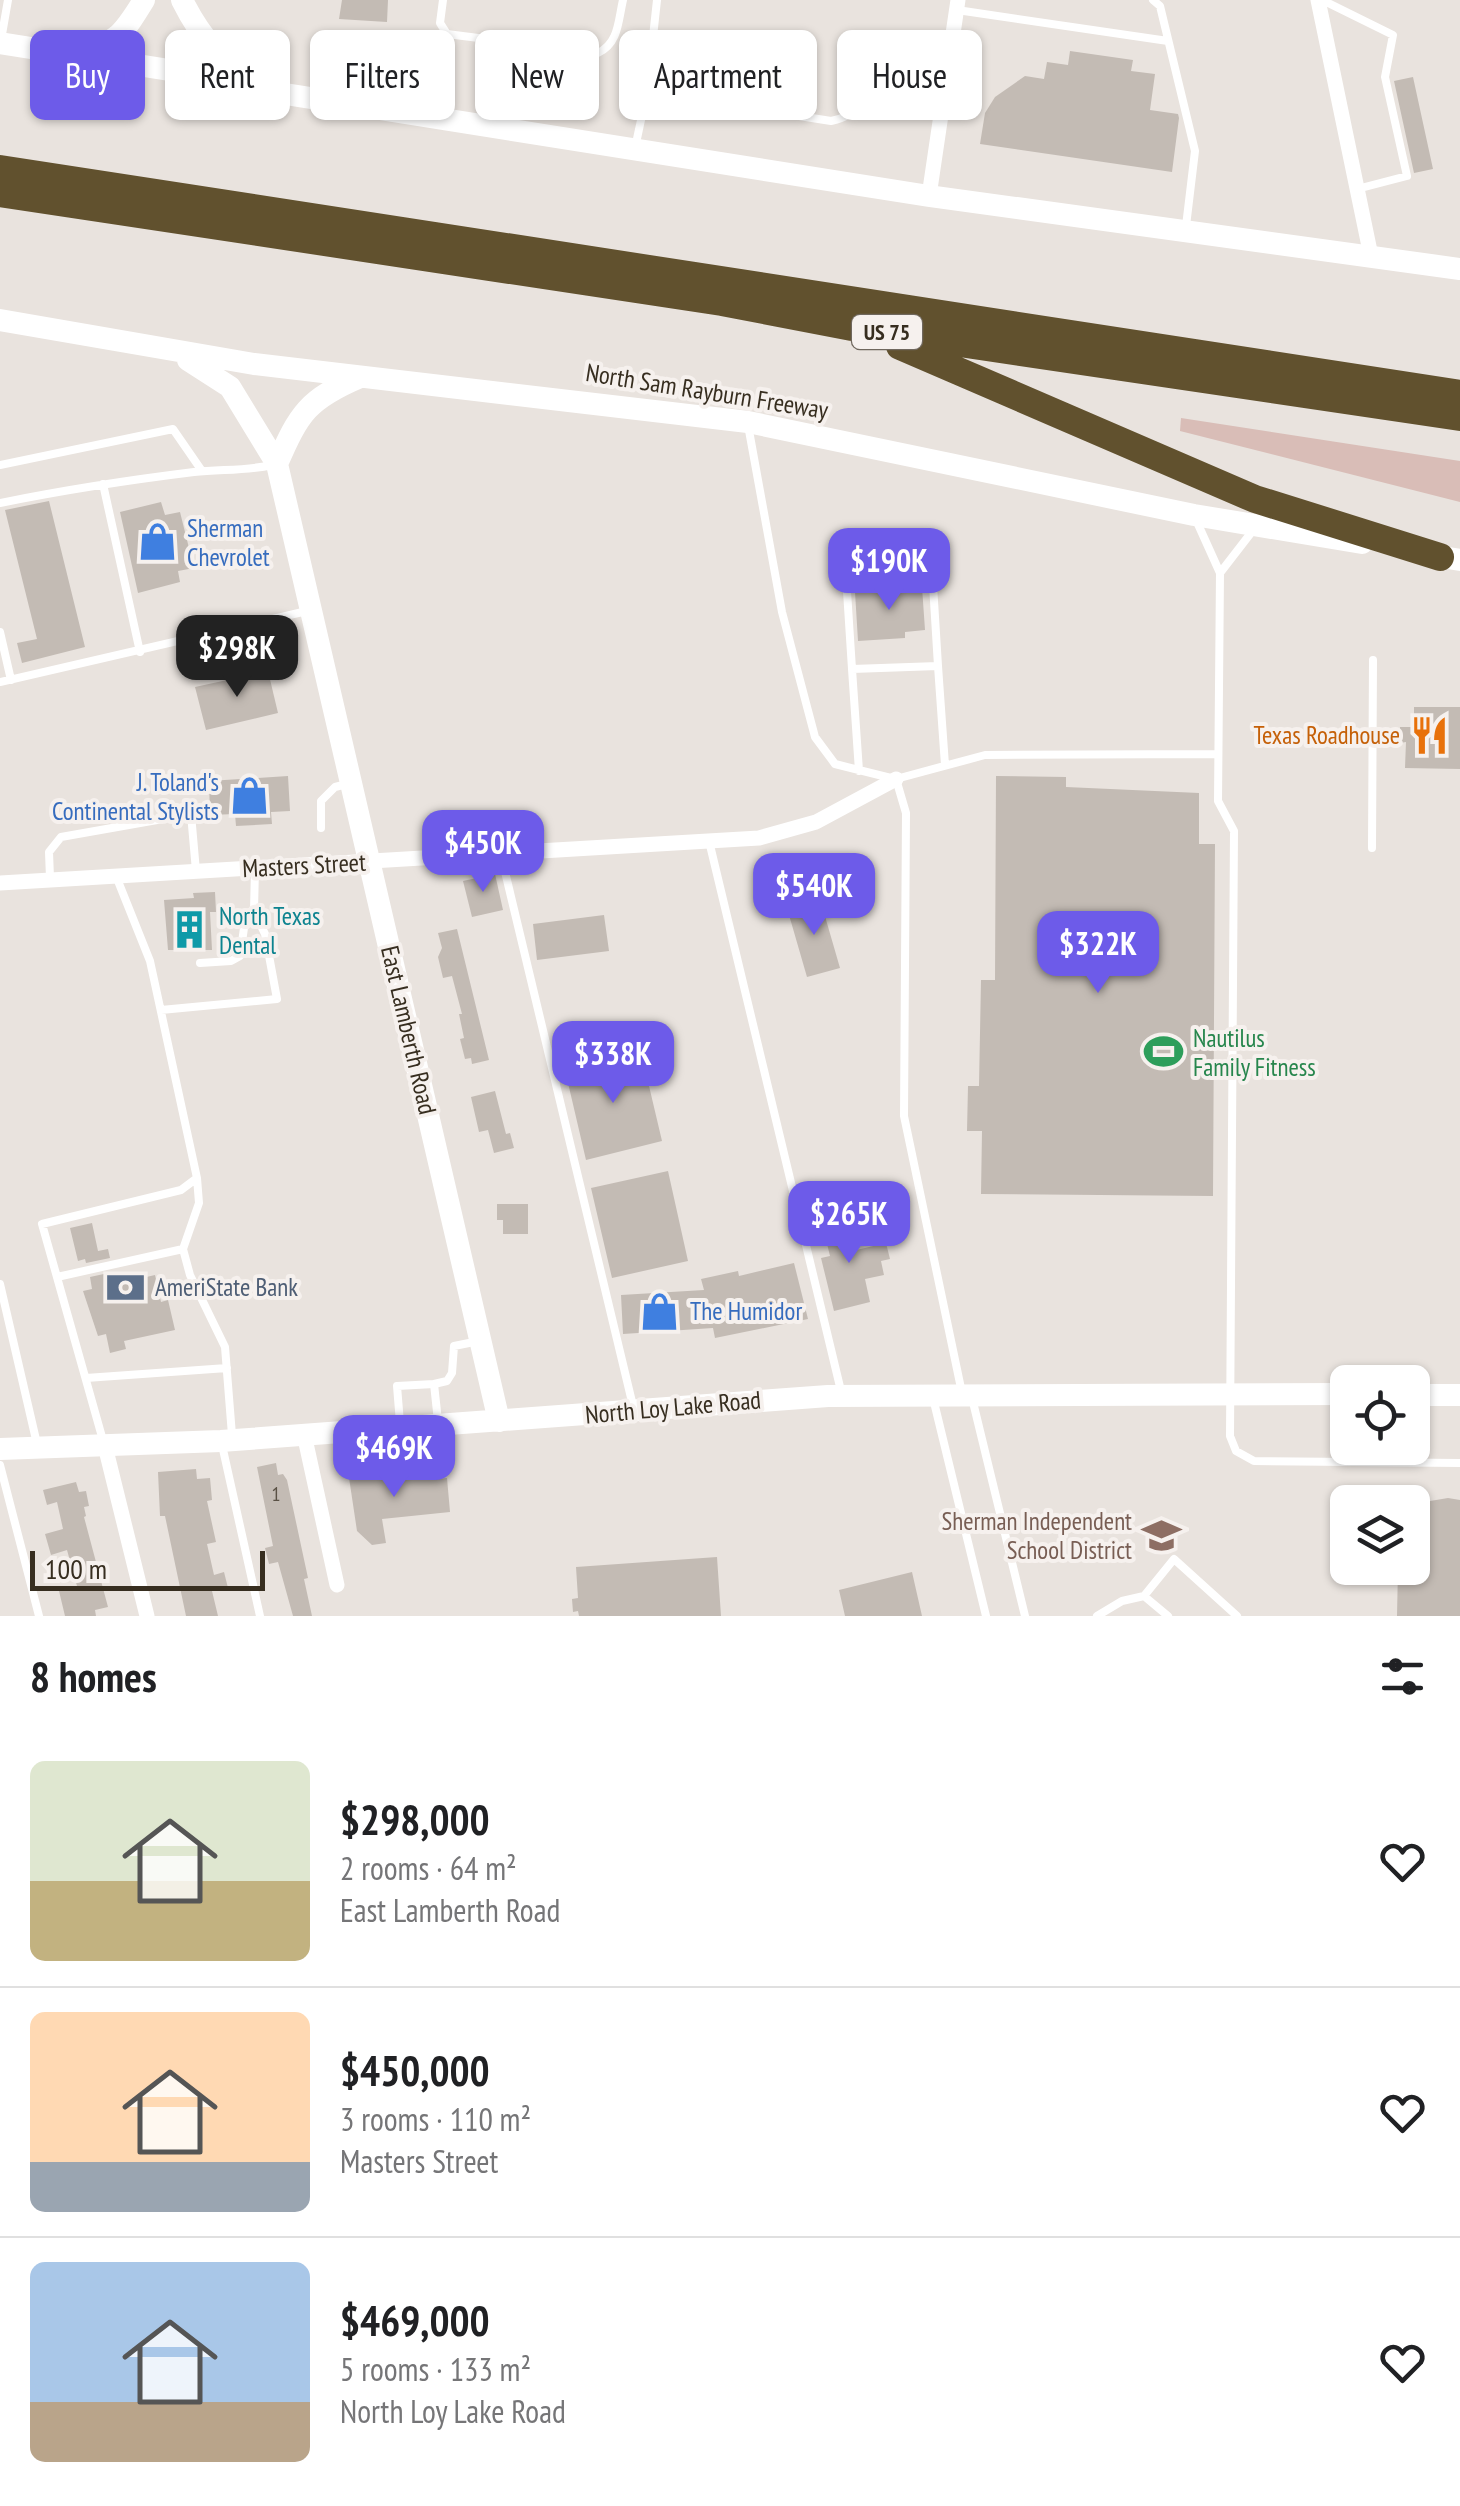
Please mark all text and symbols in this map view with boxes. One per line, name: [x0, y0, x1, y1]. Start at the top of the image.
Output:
chip: Buy: [30, 30, 145, 120]
chip: Rent: [165, 30, 290, 120]
chip: Filters: [310, 30, 455, 120]
chip: New: [475, 30, 599, 120]
chip: Apartment: [619, 30, 817, 120]
chip: House: [837, 30, 982, 120]
road number: US 75: [852, 315, 922, 349]
street label: North Sam Rayburn Freeway: [584, 356, 831, 426]
place label: Sherman Chevrolet: [187, 512, 270, 573]
shop icon: Sherman Chevrolet: [136, 521, 178, 563]
pin: $190K: [819, 528, 959, 613]
text: $190K: [850, 539, 928, 581]
pin: $298K: [167, 615, 307, 700]
text: $298K: [198, 626, 276, 668]
restaurant icon: Texas Roadhouse: [1409, 714, 1451, 756]
place label: Texas Roadhouse: [1253, 719, 1400, 751]
place label: J. Toland's Continental Stylists: [52, 766, 219, 827]
shop icon: J. Toland's Continental Stylists: [228, 775, 270, 817]
pin: $450K: [413, 810, 553, 895]
text: $450K: [444, 821, 522, 863]
street label: Masters Street: [241, 846, 367, 884]
pin: $540K: [744, 853, 884, 938]
text: $540K: [775, 864, 853, 906]
place label: North Texas Dental: [219, 900, 320, 961]
building icon: North Texas Dental: [168, 909, 210, 951]
pin: $322K: [1028, 911, 1168, 996]
text: $322K: [1059, 922, 1137, 964]
street label: East Lamberth Road: [374, 943, 444, 1117]
pin: $338K: [543, 1021, 683, 1106]
place label: Nautilus Family Fitness: [1193, 1022, 1316, 1083]
sports icon: Nautilus Family Fitness: [1142, 1031, 1184, 1073]
text: $338K: [574, 1032, 652, 1074]
pin: $265K: [779, 1181, 919, 1266]
text: $265K: [810, 1192, 888, 1234]
bank icon: AmeriState Bank: [104, 1266, 146, 1308]
place label: AmeriState Bank: [155, 1271, 298, 1303]
shop icon: The Humidor: [639, 1290, 681, 1332]
place label: The Humidor: [690, 1295, 802, 1327]
map controls: [1330, 1365, 1430, 1585]
button: locate: [1330, 1365, 1430, 1465]
street label: North Loy Lake Road: [584, 1383, 762, 1431]
pin: $469K: [324, 1415, 464, 1500]
text: $469K: [355, 1426, 433, 1468]
house number: 1: [272, 1481, 281, 1507]
button: layers: [1330, 1485, 1430, 1585]
place label: Sherman Independent School District: [941, 1505, 1132, 1566]
school or university icon: Sherman Independent School District: [1141, 1514, 1183, 1556]
scale bar: [30, 1546, 265, 1590]
text: 100 m: [45, 1550, 107, 1587]
text: 8 homes: [30, 1649, 157, 1704]
icon: filters: [1375, 1649, 1430, 1704]
text: $298,000: [340, 1792, 490, 1847]
icon: home: [110, 1801, 230, 1921]
icon: heart: [1375, 1834, 1430, 1889]
text: 2 rooms · 64 m²: [340, 1847, 517, 1889]
text: East Lamberth Road: [340, 1889, 560, 1931]
text: $450,000: [340, 2043, 490, 2098]
icon: home: [110, 2052, 230, 2172]
icon: heart: [1375, 2085, 1430, 2140]
text: 3 rooms · 110 m²: [340, 2098, 531, 2140]
text: Masters Street: [340, 2140, 498, 2182]
text: $469,000: [340, 2293, 490, 2348]
icon: home: [110, 2302, 230, 2422]
icon: heart: [1375, 2335, 1430, 2390]
text: 5 rooms · 133 m²: [340, 2348, 531, 2390]
text: North Loy Lake Road: [340, 2390, 566, 2432]

